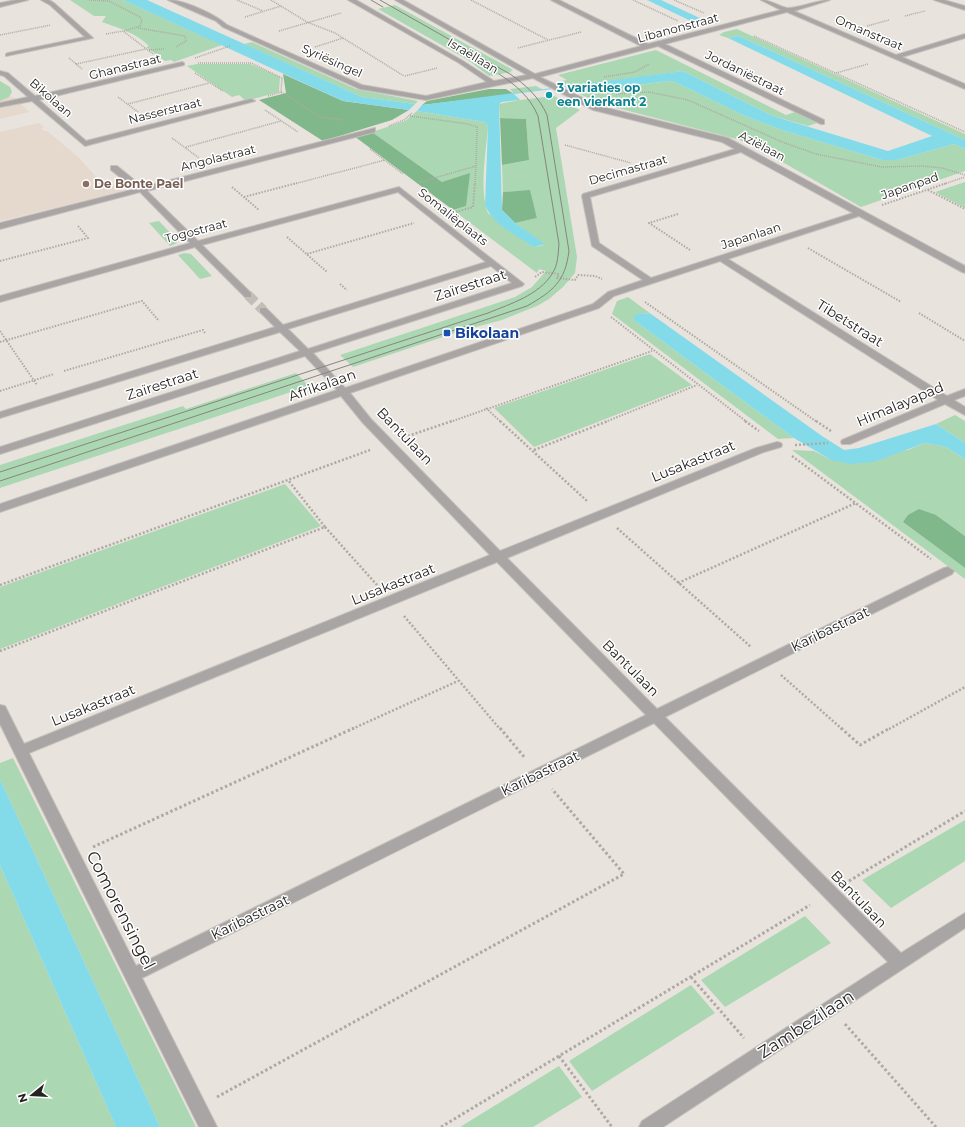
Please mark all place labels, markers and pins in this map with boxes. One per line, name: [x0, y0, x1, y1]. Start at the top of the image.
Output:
place label: 3 variaties op een vierkant 2: [556, 80, 646, 109]
marker: 3 variaties op een vierkant 2: [544, 90, 554, 100]
place label: De Bonte Pael: [94, 176, 183, 191]
marker: De Bonte Pael: [81, 179, 91, 189]
place label: Bikolaan: [455, 324, 519, 342]
marker: Bikolaan: [442, 328, 452, 338]

